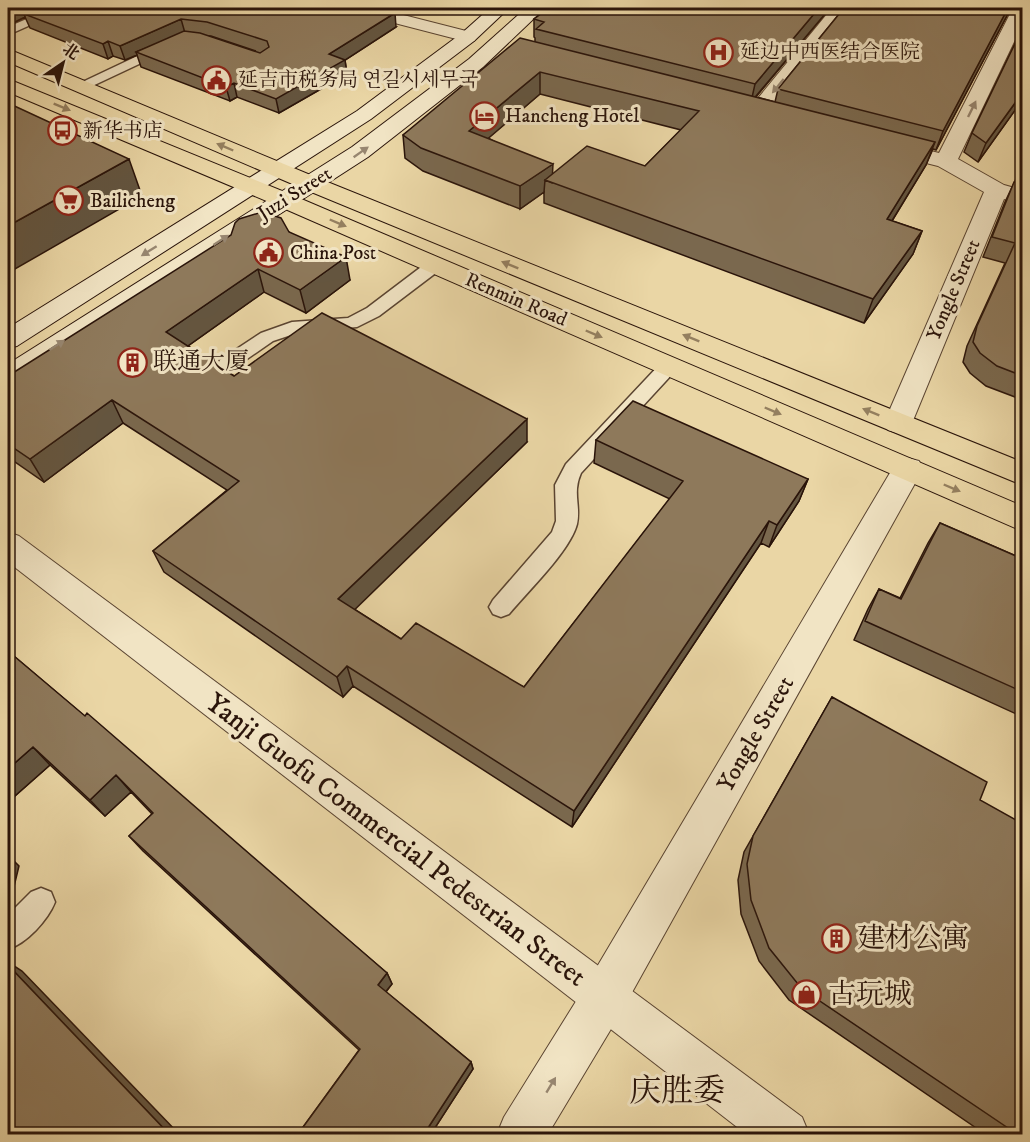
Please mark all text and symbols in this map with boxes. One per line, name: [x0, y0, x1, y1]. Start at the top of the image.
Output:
north arrow: [33, 33, 93, 93]
hospital icon: 延边中西医结合医院: [703, 36, 735, 68]
text: 北: [59, 39, 83, 64]
place label: 延边中西医结合医院: [740, 40, 920, 65]
public building icon: 延吉市税务局 연길시세무국: [201, 64, 233, 96]
place label: 延吉市税务局 연길시세무국: [238, 68, 478, 93]
one-way arrow: [772, 78, 785, 93]
hotel icon: Hancheng Hotel: [468, 100, 500, 132]
one-way arrow: [967, 100, 976, 117]
one-way arrow: [53, 102, 71, 112]
place label: Hancheng Hotel: [505, 104, 639, 129]
bus stop icon: 新华书店: [46, 115, 78, 147]
place label: 新华书店: [83, 119, 163, 144]
one-way arrow: [215, 142, 233, 152]
one-way arrow: [353, 146, 369, 158]
street label: Juzi Street: [252, 161, 337, 228]
supermarket icon: Bailicheng: [53, 185, 85, 217]
place label: Bailicheng: [90, 189, 175, 214]
one-way arrow: [329, 219, 347, 229]
one-way arrow: [213, 235, 229, 246]
street label: Yongle Street: [922, 236, 986, 344]
public building icon: China Post: [253, 237, 285, 269]
place label: China Post: [290, 241, 376, 266]
one-way arrow: [141, 246, 157, 257]
one-way arrow: [501, 260, 519, 269]
street label: Renmin Road: [461, 267, 571, 333]
one-way arrow: [586, 329, 604, 339]
one-way arrow: [681, 333, 699, 343]
one-way arrow: [49, 339, 65, 350]
building icon: 联通大厦: [116, 346, 148, 378]
place label: 联通大厦: [153, 347, 249, 377]
one-way arrow: [765, 406, 783, 416]
one-way arrow: [862, 407, 880, 417]
one-way arrow: [944, 484, 961, 493]
street label: Yongle Street: [711, 671, 801, 797]
street label: Yanji Guofu Commercial Pedestrian Street: [199, 686, 593, 994]
place label: 建材公寓: [857, 921, 969, 956]
building icon: 建材公寓: [820, 922, 852, 954]
place label: 古玩城: [828, 977, 912, 1012]
shop icon: 古玩城: [791, 978, 823, 1010]
district label: 庆胜委: [629, 1072, 725, 1112]
one-way arrow: [546, 1077, 557, 1093]

